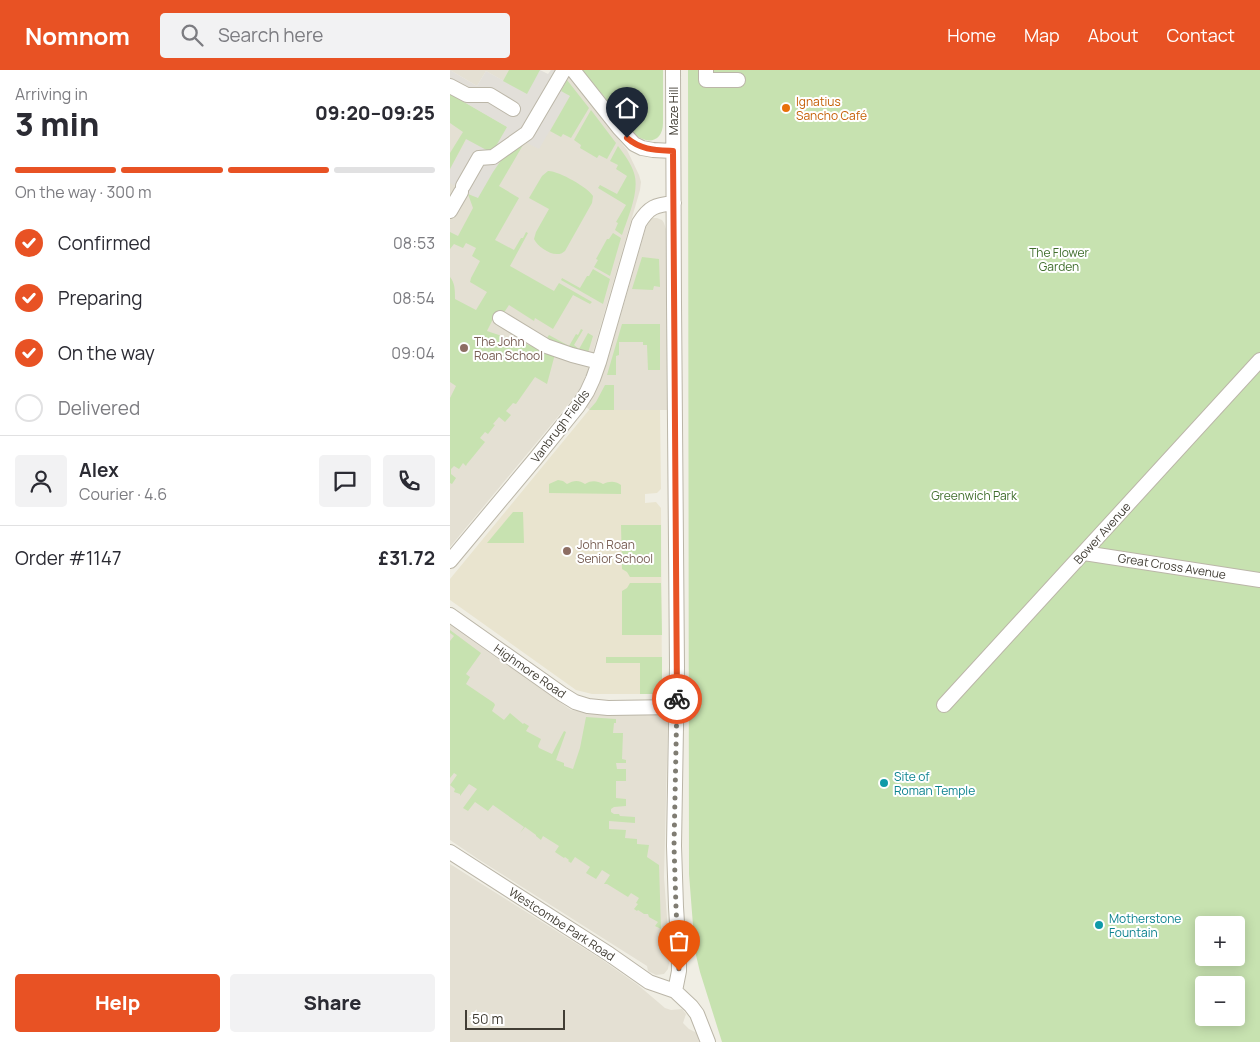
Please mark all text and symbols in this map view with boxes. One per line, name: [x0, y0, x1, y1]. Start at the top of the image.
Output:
search box: [160, 13, 510, 58]
text: Nomnom: [25, 19, 130, 52]
icon: search: [178, 21, 206, 49]
text: Search here: [218, 22, 323, 48]
text: Home: [947, 23, 996, 47]
text: Map: [1024, 23, 1060, 47]
text: About: [1088, 23, 1138, 47]
text: Contact: [1166, 23, 1235, 47]
text: Arriving in: [15, 83, 88, 105]
pin: [606, 87, 648, 138]
street label: Maze Hill: [665, 87, 682, 135]
place label: Ignatius Sancho Café: [796, 93, 867, 124]
icon: home: [613, 94, 641, 122]
text: 09:20–09:25: [315, 100, 435, 126]
text: 3 min: [15, 102, 99, 146]
marker: Ignatius Sancho Café: [780, 102, 792, 114]
text: On the way · 300 m: [15, 181, 152, 203]
icon: check: [15, 229, 43, 257]
text: Confirmed: [58, 230, 151, 256]
text: 08:53: [393, 232, 435, 254]
park label: The Flower Garden: [1029, 244, 1090, 275]
icon: check: [15, 284, 43, 312]
text: Preparing: [58, 285, 143, 311]
text: 08:54: [392, 287, 435, 309]
place label: The John Roan School: [474, 333, 543, 364]
icon: check: [15, 339, 43, 367]
text: On the way: [58, 340, 155, 366]
text: 09:04: [391, 342, 435, 364]
marker: The John Roan School: [458, 342, 470, 354]
street label: Vanbrugh Fields: [527, 386, 593, 466]
text: Delivered: [58, 395, 140, 421]
button: person: [15, 455, 67, 507]
button: chat: [319, 455, 371, 507]
button: phone: [383, 455, 435, 507]
text: Alex: [79, 457, 119, 483]
text: Courier · 4.6: [79, 483, 167, 505]
park label: Greenwich Park: [931, 487, 1018, 504]
street label: Bower Avenue: [1070, 498, 1134, 568]
place label: John Roan Senior School: [577, 536, 653, 567]
text: Order #1147: [15, 545, 121, 571]
text: £31.72: [378, 545, 435, 571]
marker: John Roan Senior School: [561, 545, 573, 557]
street label: Great Cross Avenue: [1117, 549, 1227, 583]
street label: Highmore Road: [490, 640, 570, 702]
courier: [652, 674, 702, 724]
icon: bike: [663, 685, 691, 713]
place label: Site of Roman Temple: [894, 768, 975, 799]
marker: Site of Roman Temple: [878, 777, 890, 789]
street label: Westcombe Park Road: [506, 883, 618, 965]
place label: Motherstone Fountain: [1109, 910, 1181, 941]
map controls: [1195, 916, 1245, 1026]
button: +: [1195, 916, 1245, 966]
marker: Motherstone Fountain: [1093, 919, 1105, 931]
pin: [658, 920, 700, 971]
icon: bag: [665, 927, 693, 955]
button: Help: [15, 974, 220, 1032]
button: Share: [230, 974, 435, 1032]
button: −: [1195, 976, 1245, 1026]
scale bar: [465, 1007, 565, 1030]
text: 50 m: [472, 1009, 503, 1028]

